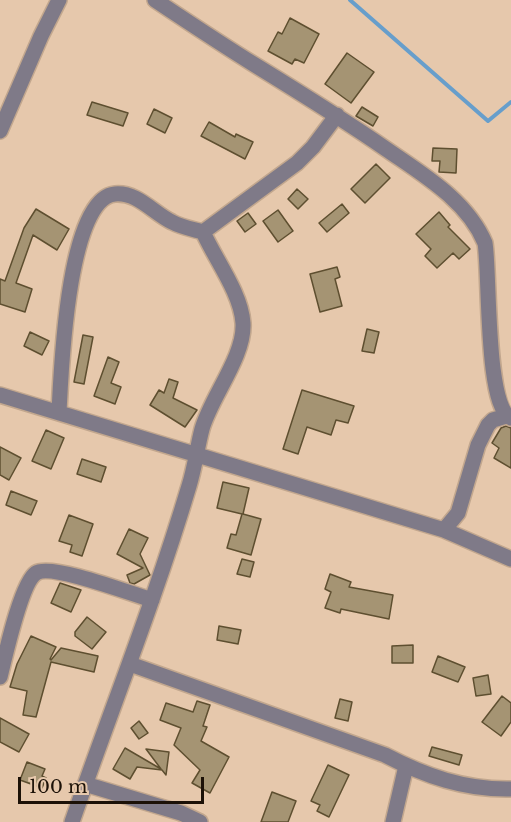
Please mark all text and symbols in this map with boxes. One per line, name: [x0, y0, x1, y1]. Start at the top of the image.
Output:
scale bar: [21, 765, 207, 803]
text: 100 m: [29, 776, 87, 798]

